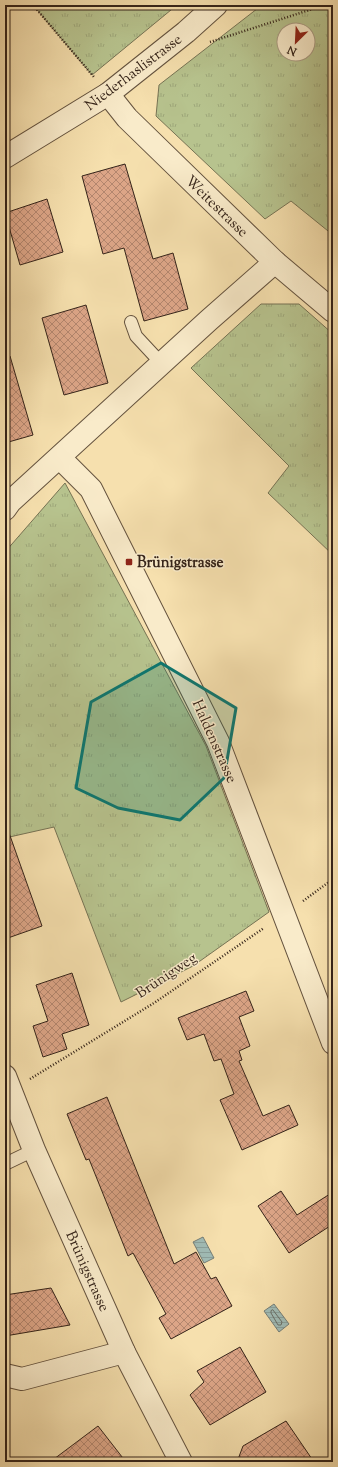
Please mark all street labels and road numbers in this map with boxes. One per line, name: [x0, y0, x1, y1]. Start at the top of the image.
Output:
street label: Niederhaslistrasse: [81, 30, 187, 117]
street label: Weitestrasse: [180, 171, 252, 243]
street label: Haldenstrasse: [186, 697, 241, 787]
street label: Brünigweg: [132, 948, 201, 1004]
street label: Brünigstrasse: [59, 1228, 114, 1315]

